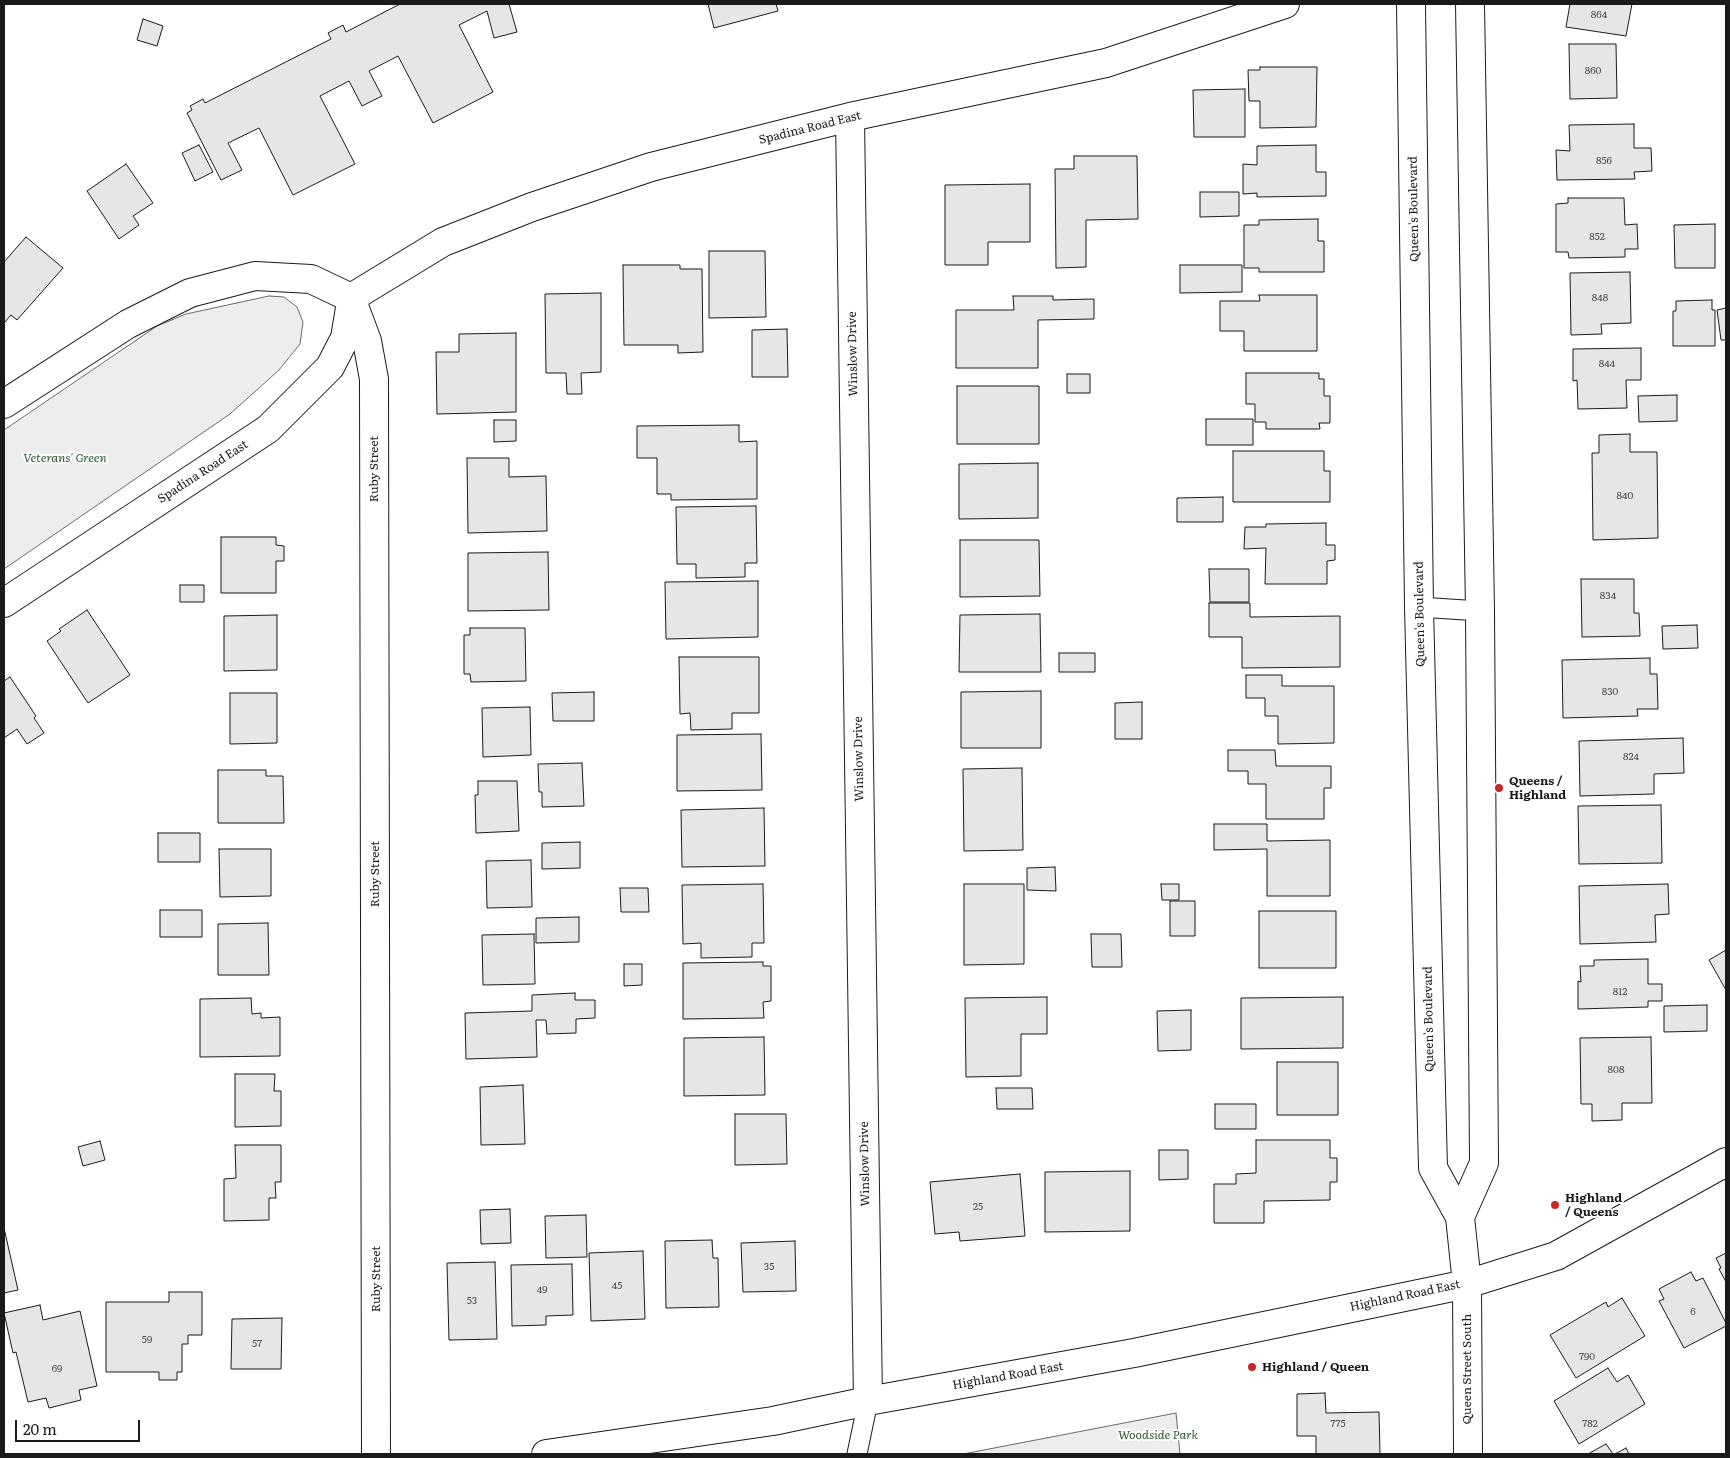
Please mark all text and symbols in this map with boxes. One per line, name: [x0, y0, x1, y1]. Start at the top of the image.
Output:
house number: 864: [1591, 9, 1607, 21]
house number: 860: [1585, 65, 1601, 77]
street label: Spadina Road East: [757, 108, 863, 148]
house number: 856: [1596, 155, 1612, 167]
street label: Queen's Boulevard: [1406, 156, 1422, 262]
house number: 852: [1589, 231, 1605, 243]
house number: 848: [1592, 292, 1608, 304]
street label: Winslow Drive: [845, 311, 861, 397]
house number: 844: [1599, 358, 1615, 370]
street label: Ruby Street: [367, 436, 381, 502]
street label: Spadina Road East: [155, 437, 251, 507]
park label: Veterans' Green: [23, 451, 107, 465]
house number: 840: [1617, 490, 1633, 502]
street label: Queen's Boulevard: [1412, 561, 1428, 667]
house number: 834: [1600, 590, 1616, 602]
house number: 830: [1602, 686, 1618, 698]
street label: Winslow Drive: [851, 716, 867, 802]
house number: 824: [1623, 751, 1639, 763]
place label: Queens / Highland: [1509, 774, 1566, 802]
marker: Queens / Highland: [1493, 782, 1505, 794]
street label: Ruby Street: [368, 841, 382, 907]
street label: Queen's Boulevard: [1421, 966, 1437, 1072]
house number: 812: [1613, 986, 1627, 998]
house number: 808: [1608, 1064, 1624, 1076]
street label: Winslow Drive: [857, 1121, 873, 1207]
place label: Highland / Queens: [1565, 1191, 1622, 1219]
marker: Highland / Queens: [1549, 1199, 1561, 1211]
house number: 25: [973, 1201, 983, 1213]
street label: Ruby Street: [369, 1246, 383, 1312]
house number: 35: [764, 1261, 774, 1273]
street label: Highland Road East: [1349, 1277, 1461, 1315]
house number: 45: [612, 1280, 622, 1292]
house number: 49: [537, 1284, 547, 1296]
house number: 53: [467, 1295, 477, 1307]
house number: 6: [1690, 1306, 1696, 1318]
street label: Queen Street South: [1460, 1314, 1474, 1424]
house number: 59: [142, 1334, 152, 1346]
house number: 57: [252, 1338, 262, 1350]
house number: 790: [1579, 1351, 1595, 1363]
street label: Highland Road East: [951, 1359, 1065, 1393]
place label: Highland / Queen: [1262, 1360, 1369, 1374]
marker: Highland / Queen: [1246, 1361, 1258, 1373]
house number: 69: [52, 1363, 62, 1375]
scale bar: [18, 1410, 142, 1442]
text: 20 m: [23, 1417, 57, 1440]
house number: 775: [1331, 1418, 1345, 1430]
house number: 782: [1582, 1418, 1598, 1430]
park label: Woodside Park: [1118, 1428, 1198, 1442]

